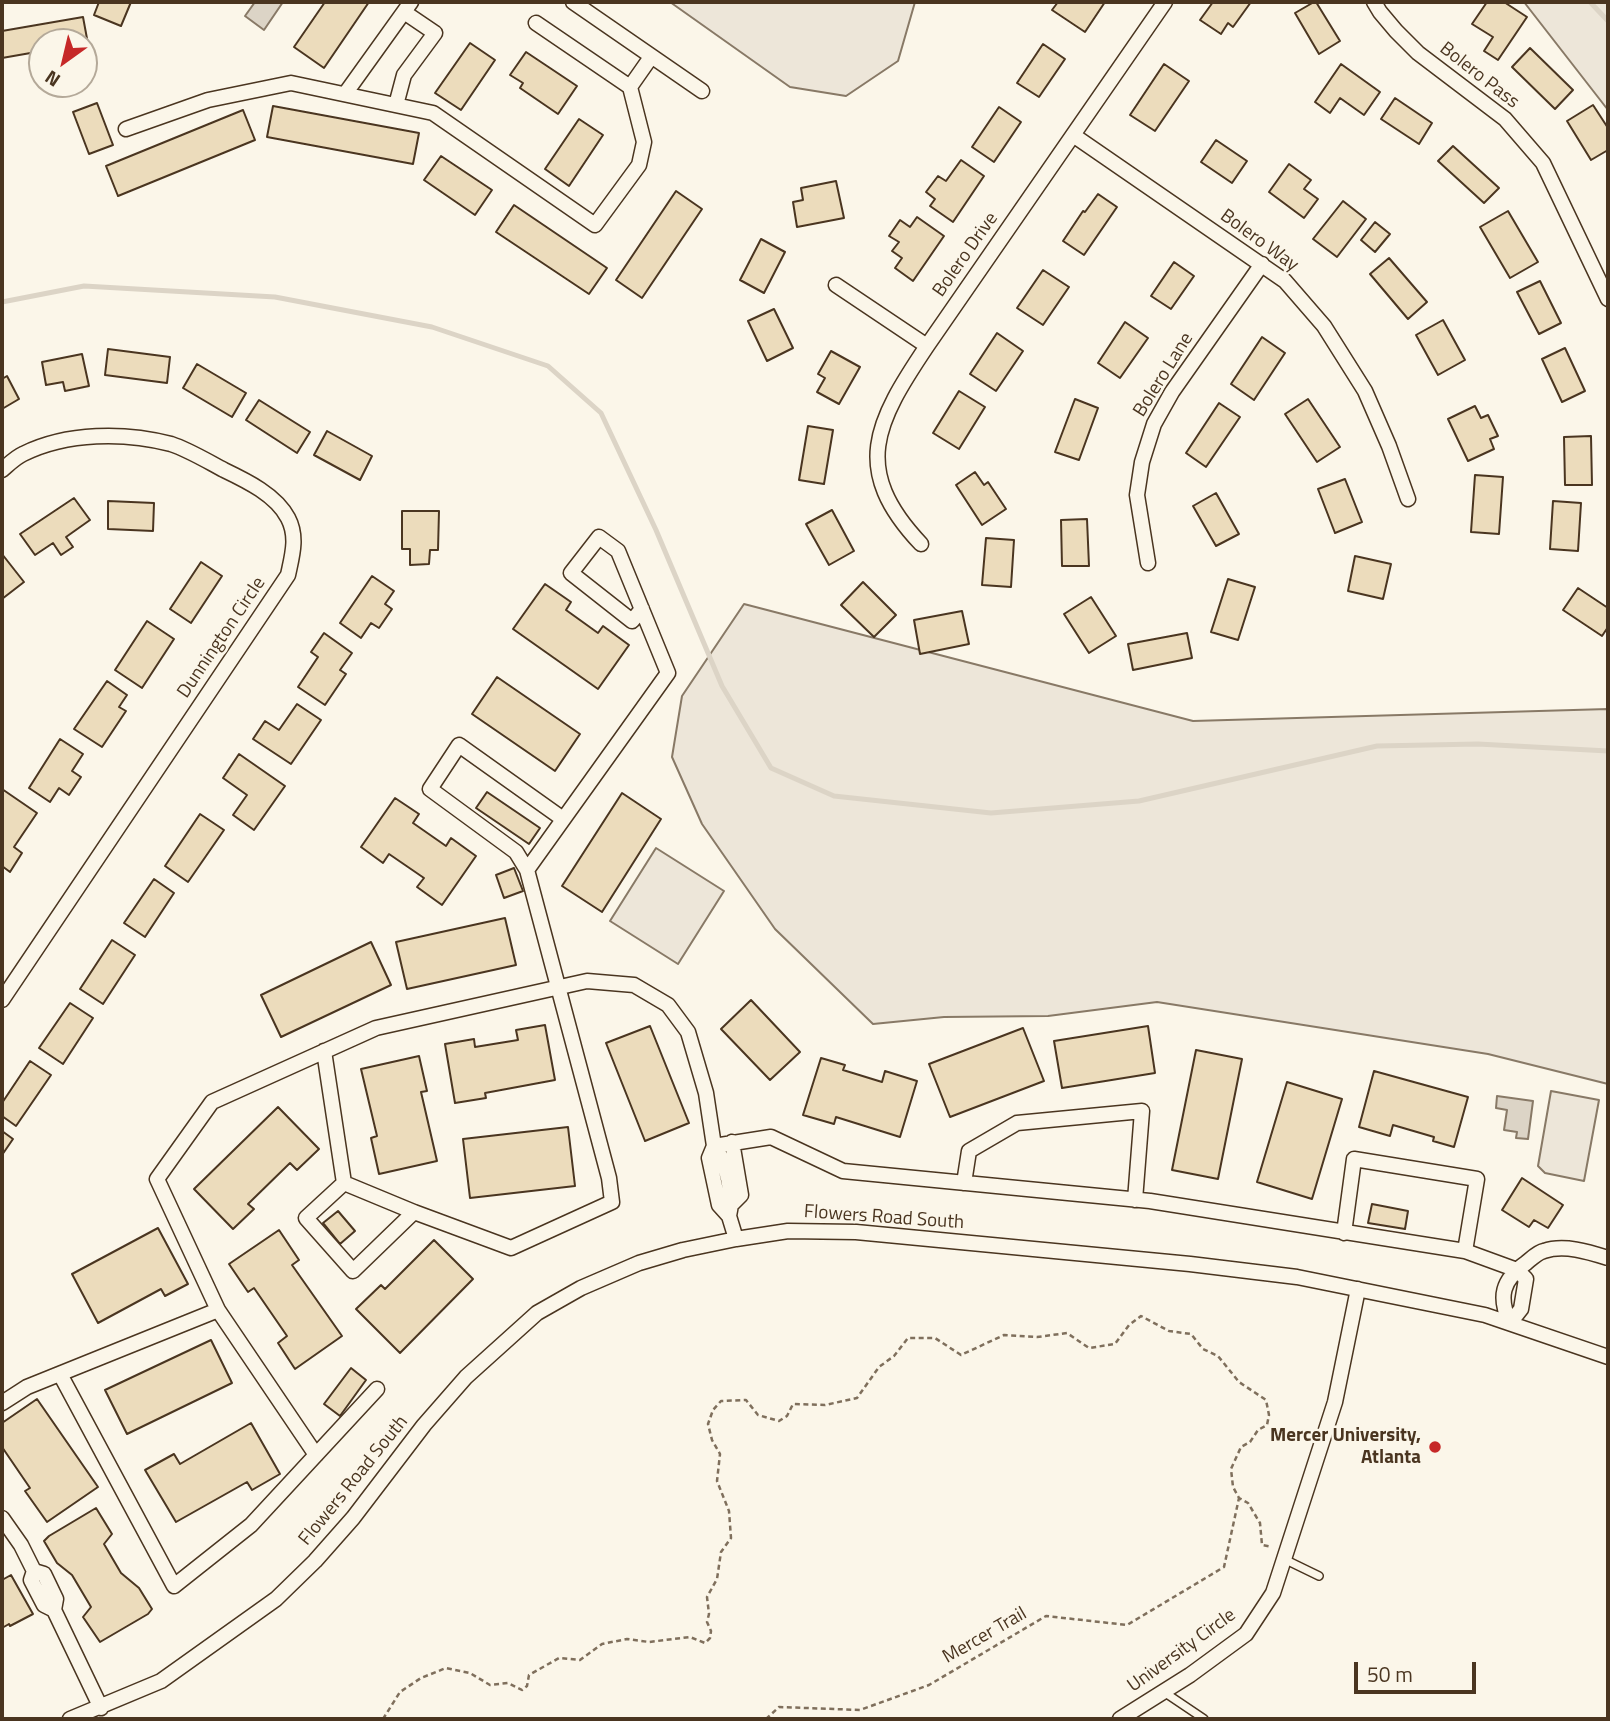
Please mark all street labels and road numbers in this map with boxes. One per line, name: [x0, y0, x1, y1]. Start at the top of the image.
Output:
street label: Bolero Pass: [1435, 38, 1523, 114]
street label: Bolero Way: [1215, 205, 1303, 277]
street label: Bolero Drive: [929, 208, 1003, 302]
street label: Bolero Lane: [1129, 329, 1199, 421]
street label: Dunnington Circle: [173, 573, 271, 703]
street label: Flowers Road South: [803, 1201, 965, 1235]
street label: Flowers Road South: [295, 1411, 413, 1551]
street label: Mercer Trail: [939, 1603, 1031, 1669]
street label: University Circle: [1124, 1604, 1240, 1698]

